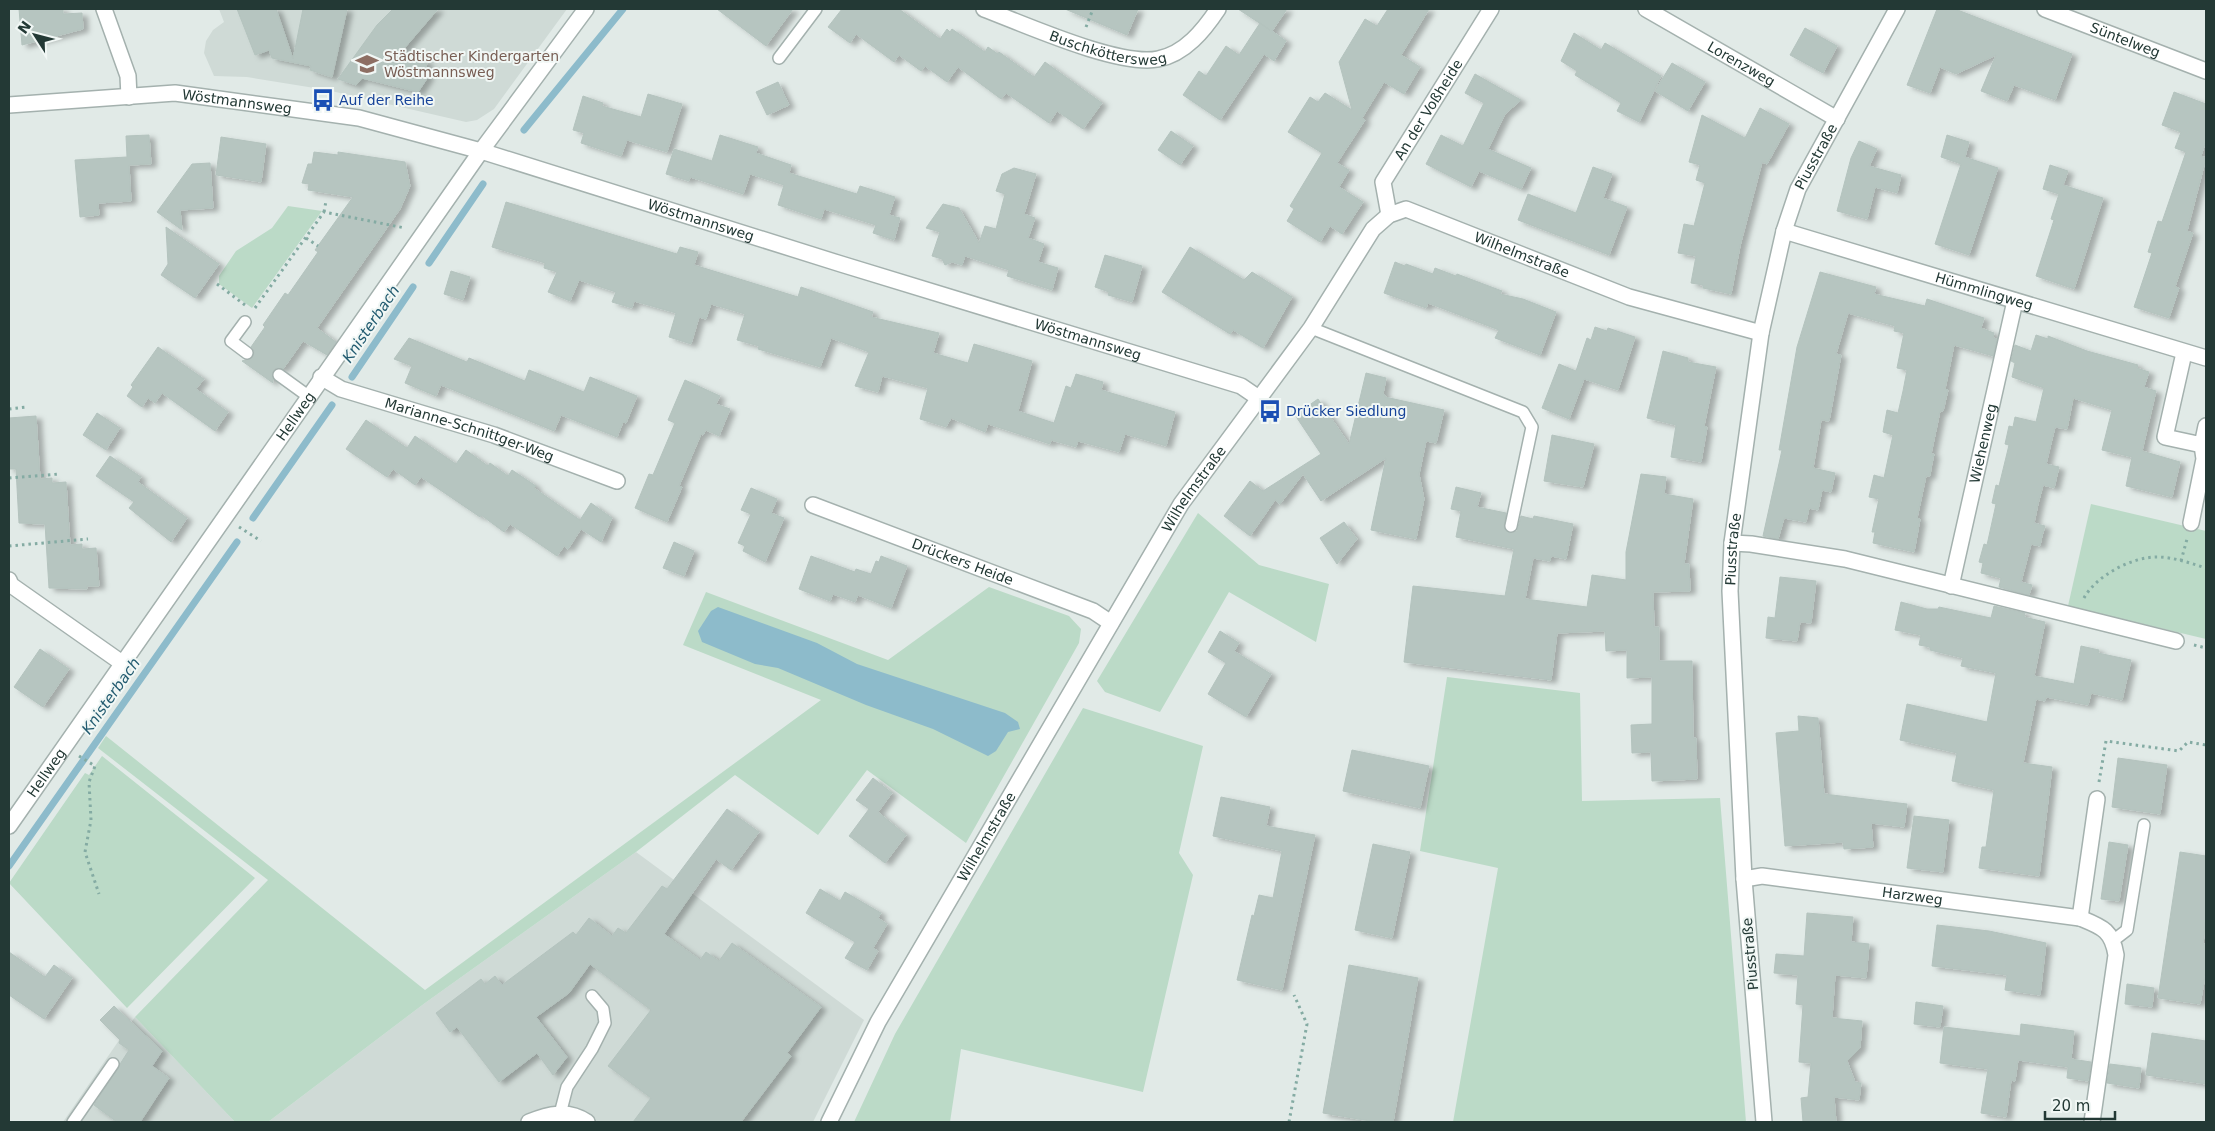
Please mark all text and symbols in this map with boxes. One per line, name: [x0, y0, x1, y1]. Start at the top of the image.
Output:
north arrow: [10, 10, 60, 60]
text: N: [15, 18, 34, 37]
street label: Süntelweg: [2088, 19, 2162, 61]
street label: Buschköttersweg: [1047, 27, 1168, 68]
street label: Lorenzweg: [1705, 38, 1778, 90]
place label: Städtischer Kindergarten Wöstmannsweg: [384, 48, 559, 80]
school or university icon: Städtischer Kindergarten Wöstmannsweg: [354, 51, 380, 77]
street label: An der Voßheide: [1391, 56, 1466, 163]
street label: Wöstmannsweg: [181, 86, 293, 117]
bus stop icon: Auf der Reihe: [310, 87, 336, 113]
place label: Auf der Reihe: [339, 92, 434, 108]
street label: Piusstraße: [1791, 121, 1840, 192]
street label: Wöstmannsweg: [646, 196, 756, 244]
street label: Wilhelmstraße: [1472, 229, 1572, 281]
street label: Hümmlingweg: [1933, 269, 2035, 313]
water label: Knisterbach: [339, 282, 403, 366]
street label: Wöstmannsweg: [1033, 316, 1143, 363]
street label: Hellweg: [273, 389, 318, 444]
street label: Marianne-Schnittger-Weg: [383, 395, 556, 465]
bus stop icon: Drücker Siedlung: [1257, 398, 1283, 424]
street label: Wiehenweg: [1966, 402, 2000, 485]
place label: Drücker Siedlung: [1286, 403, 1406, 419]
street label: Wilhelmstraße: [1158, 443, 1229, 535]
street label: Piusstraße: [1722, 512, 1744, 586]
street label: Drückers Heide: [910, 535, 1016, 588]
water label: Knisterbach: [78, 654, 144, 738]
street label: Hellweg: [24, 745, 69, 800]
street label: Wilhelmstraße: [954, 789, 1019, 884]
street label: Harzweg: [1881, 884, 1944, 908]
street label: Piusstraße: [1739, 917, 1761, 991]
scale bar: [2045, 1088, 2115, 1120]
text: 20 m: [2052, 1097, 2090, 1115]

